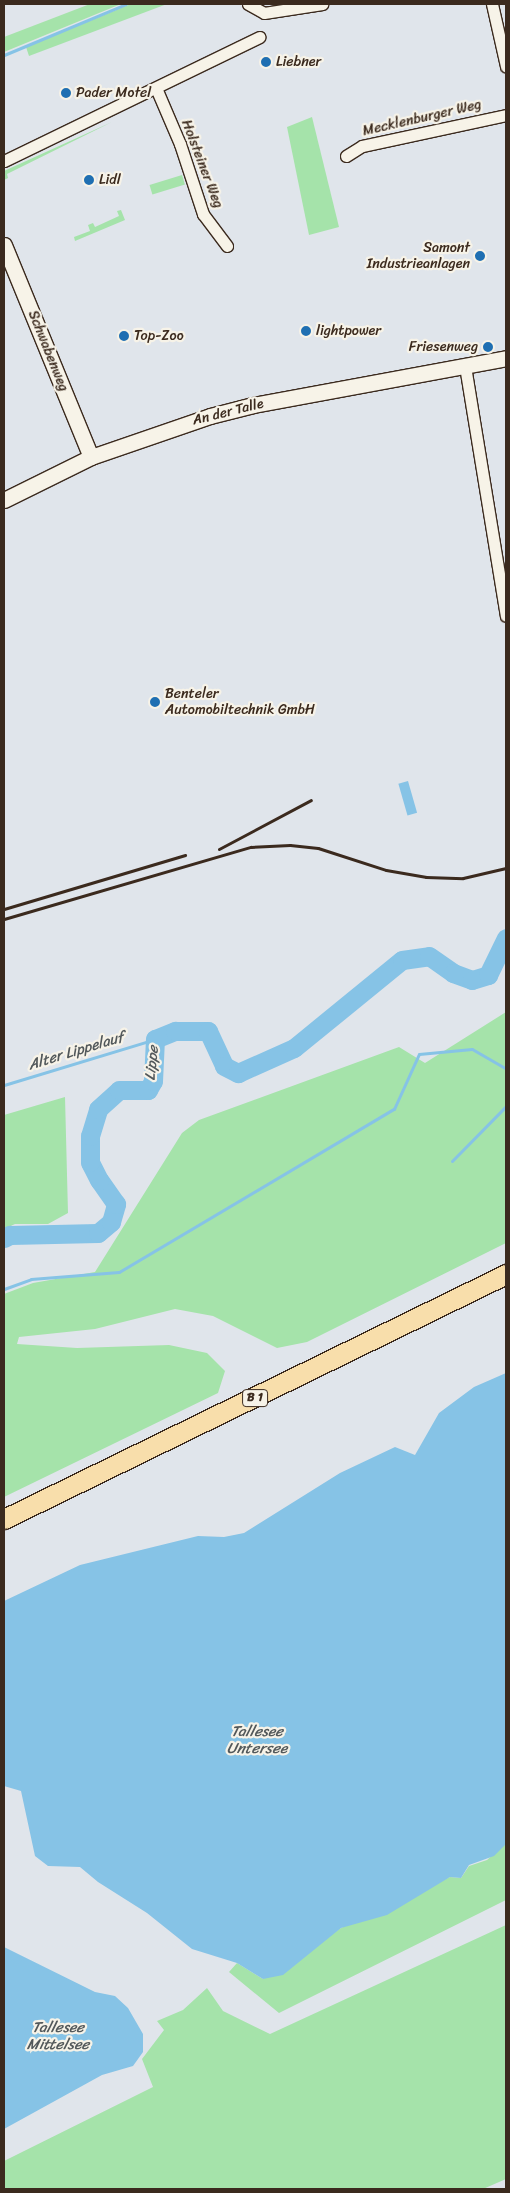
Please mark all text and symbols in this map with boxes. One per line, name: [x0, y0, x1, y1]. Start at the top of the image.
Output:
place label: Liebner: [276, 54, 321, 70]
marker: Liebner: [260, 56, 272, 68]
place label: Pader Motel: [76, 85, 151, 101]
marker: Pader Motel: [60, 87, 72, 99]
street label: Mecklenburger Weg: [361, 96, 483, 140]
street label: Holsteiner Weg: [177, 117, 227, 211]
place label: Lidl: [99, 172, 121, 188]
marker: Lidl: [83, 174, 95, 186]
place label: Samont Industrieanlagen: [367, 240, 470, 272]
marker: Samont Industrieanlagen: [474, 250, 486, 262]
street label: Schwabenweg: [24, 308, 72, 394]
place label: lightpower: [316, 323, 381, 339]
marker: lightpower: [300, 325, 312, 337]
place label: Top-Zoo: [134, 328, 184, 344]
marker: Top-Zoo: [118, 330, 130, 342]
place label: Friesenweg: [409, 339, 478, 355]
marker: Friesenweg: [482, 341, 494, 353]
street label: An der Talle: [191, 395, 265, 429]
place label: Benteler Automobiltechnik GmbH: [165, 686, 315, 719]
marker: Benteler Automobiltechnik GmbH: [149, 696, 161, 708]
water label: Alter Lippelauf: [26, 1028, 126, 1074]
water label: Lippe: [141, 1045, 163, 1081]
road number: B 1: [241, 1389, 269, 1408]
water label: Tallesee Untersee: [227, 1722, 287, 1757]
water label: Tallesee Mittelsee: [27, 2018, 89, 2053]

